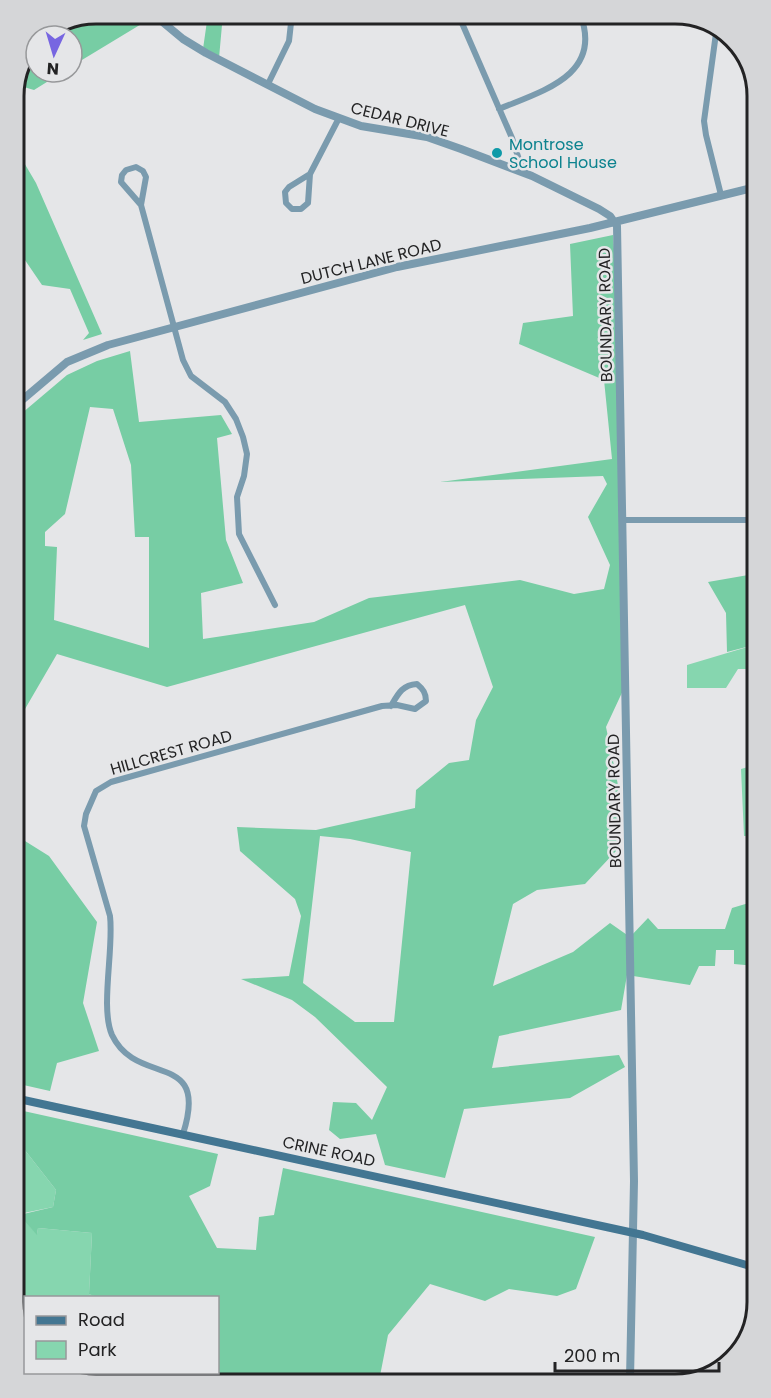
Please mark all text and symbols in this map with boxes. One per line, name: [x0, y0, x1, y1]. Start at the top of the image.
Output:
north arrow: [24, 24, 84, 84]
text: N: [46, 57, 60, 80]
street label: CEDAR DRIVE: [348, 96, 451, 143]
place label: Montrose School House: [509, 133, 617, 174]
marker: Montrose School House: [490, 146, 504, 160]
street label: DUTCH LANE ROAD: [298, 233, 444, 290]
street label: BOUNDARY ROAD: [593, 248, 618, 382]
street label: HILLCREST ROAD: [107, 724, 235, 781]
street label: BOUNDARY ROAD: [602, 734, 627, 868]
street label: CRINE ROAD: [280, 1130, 377, 1173]
legend: [24, 1296, 219, 1374]
text: Road: [78, 1307, 125, 1332]
scale bar: [555, 1335, 718, 1373]
text: Park: [78, 1337, 117, 1362]
text: 200 m: [564, 1343, 620, 1368]

